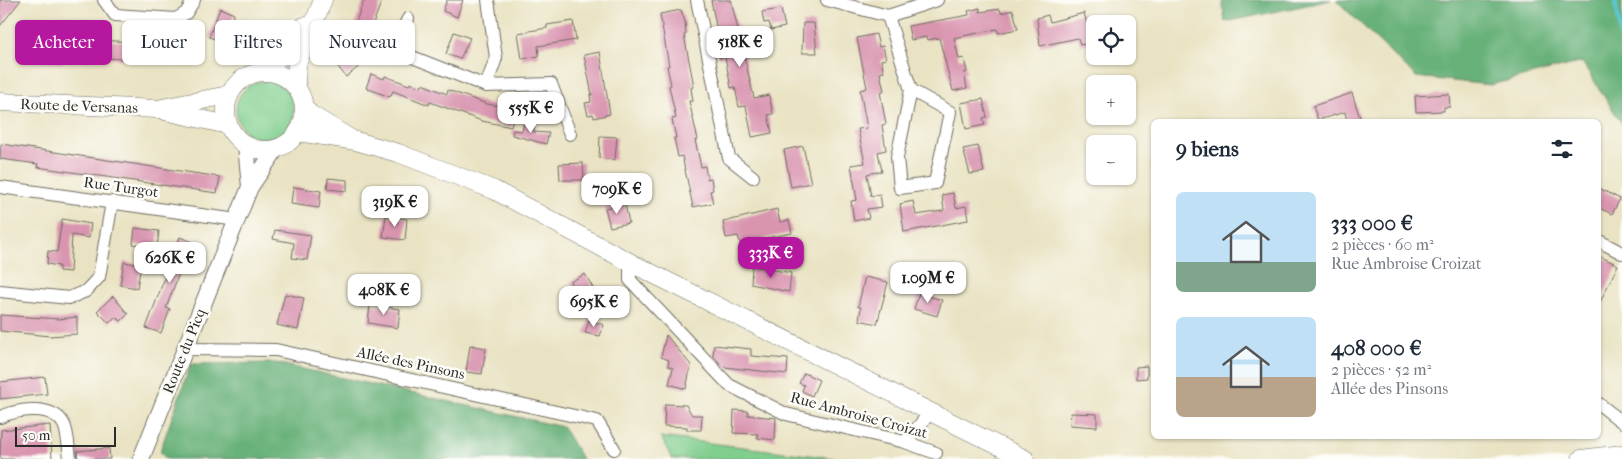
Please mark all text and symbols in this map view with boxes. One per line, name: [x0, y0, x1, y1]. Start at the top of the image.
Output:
map controls: [1086, 15, 1136, 185]
button: locate: [1086, 15, 1136, 65]
chip: Acheter: [15, 20, 112, 65]
chip: Louer: [122, 20, 205, 65]
chip: Filtres: [215, 20, 300, 65]
chip: Nouveau: [310, 20, 415, 65]
pin: 518K €: [699, 26, 781, 68]
text: 518K €: [717, 32, 763, 51]
button: +: [1086, 75, 1136, 125]
pin: 555K €: [490, 92, 572, 134]
street label: Route de Versanas: [20, 95, 139, 117]
text: 555K €: [508, 98, 554, 117]
button: −: [1086, 135, 1136, 185]
icon: filters: [1548, 135, 1576, 163]
text: 9 biens: [1176, 137, 1239, 161]
pin: 709K €: [576, 172, 658, 215]
street label: Rue Turgot: [83, 173, 160, 201]
text: 709K €: [592, 179, 642, 198]
pin: 319K €: [354, 186, 436, 228]
text: 319K €: [372, 192, 418, 211]
text: 333 000 €: [1331, 211, 1413, 235]
icon: home: [1216, 212, 1276, 272]
text: 2 pièces · 60 m²: [1331, 235, 1434, 254]
pin: 333K €: [730, 236, 812, 279]
pin: 626K €: [129, 242, 211, 284]
text: 333K €: [749, 243, 793, 262]
text: 626K €: [145, 248, 195, 267]
text: Rue Ambroise Croizat: [1331, 254, 1482, 273]
pin: 1.09M €: [882, 262, 974, 304]
text: 1.09M €: [901, 268, 955, 287]
pin: 408K €: [343, 274, 425, 316]
text: 408K €: [359, 280, 409, 299]
pin: 695K €: [553, 286, 635, 328]
text: 695K €: [570, 292, 618, 311]
street label: Route du Picq: [159, 306, 209, 396]
text: 408 000 €: [1331, 336, 1422, 360]
icon: home: [1216, 337, 1276, 397]
street label: Allée des Pinsons: [354, 343, 467, 383]
text: 2 pièces · 52 m²: [1331, 360, 1431, 379]
text: Allée des Pinsons: [1331, 379, 1448, 398]
street label: Rue Ambroise Croizat: [788, 388, 930, 442]
scale bar: [15, 424, 116, 447]
text: 50 m: [22, 427, 50, 444]

